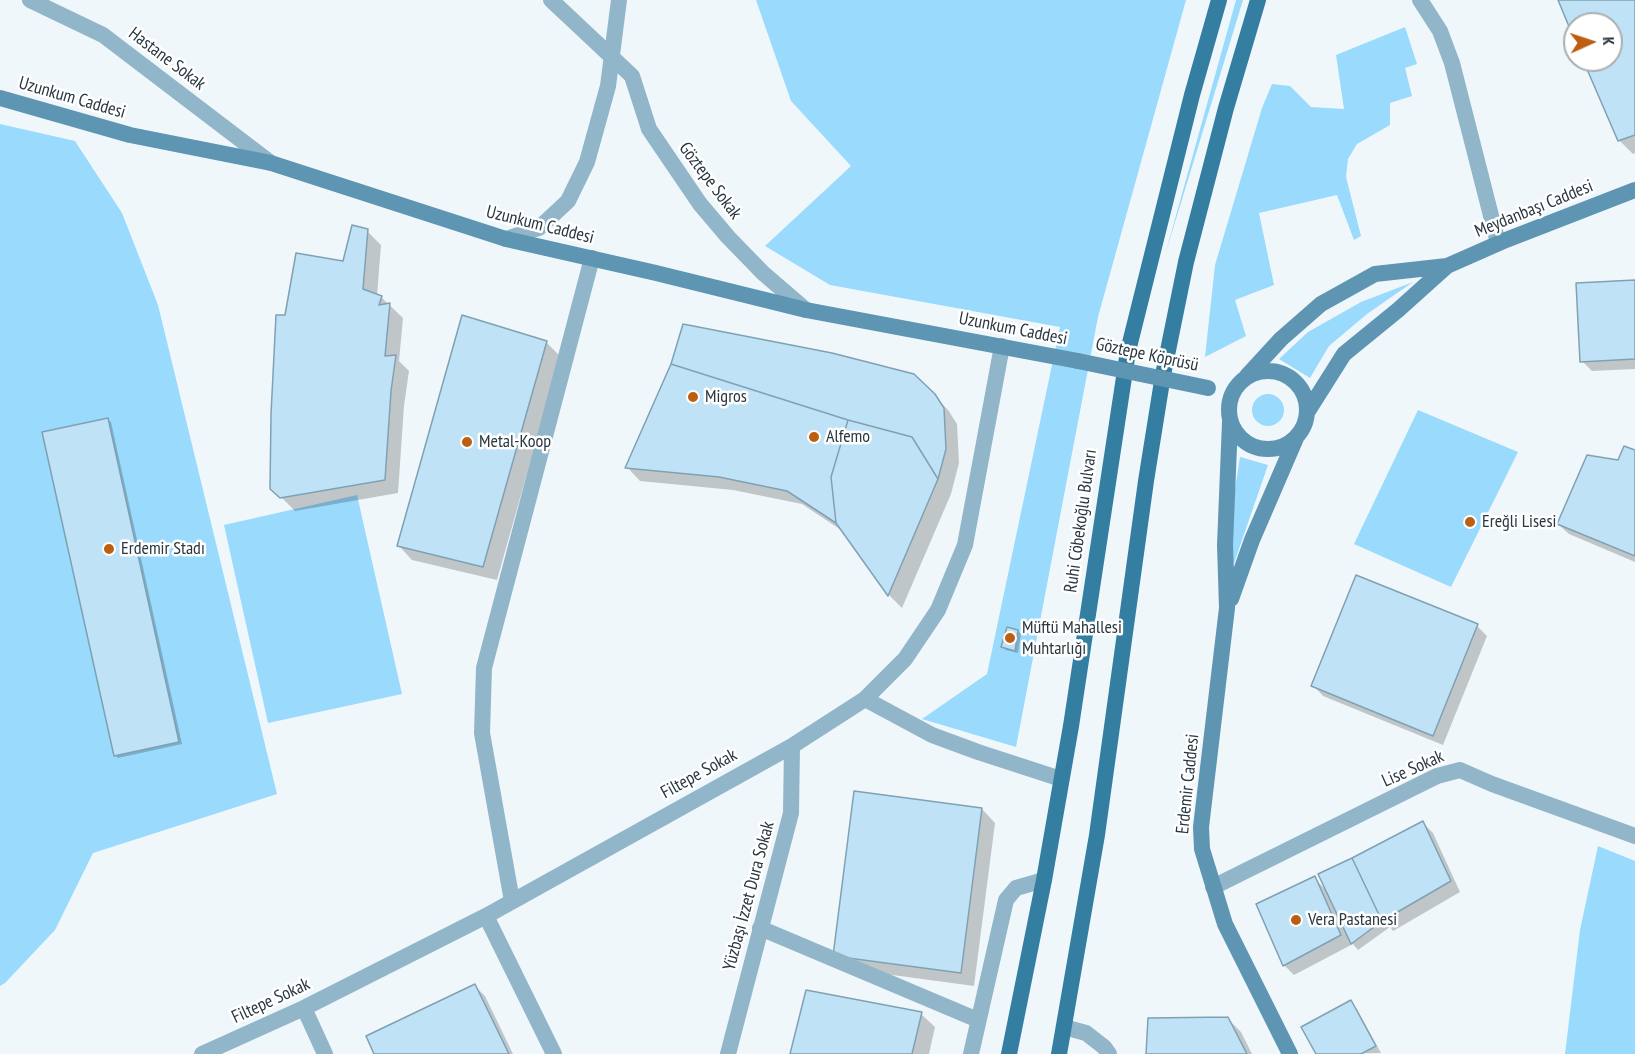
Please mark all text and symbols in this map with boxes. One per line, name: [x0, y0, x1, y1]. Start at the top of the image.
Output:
north arrow: [1563, 12, 1623, 72]
street label: Hastane Sokak: [124, 23, 210, 95]
text: K: [1599, 36, 1619, 46]
street label: Uzunkum Caddesi: [16, 72, 128, 124]
street label: Göztepe Sokak: [674, 138, 746, 224]
street label: Meydanbaşı Caddesi: [1472, 176, 1596, 242]
street label: Uzunkum Caddesi: [484, 201, 596, 249]
street label: Uzunkum Caddesi: [957, 308, 1069, 350]
street label: Göztepe Köprüsü: [1094, 334, 1200, 376]
place label: Migros: [705, 386, 747, 408]
marker: Migros: [686, 390, 700, 404]
place label: Alfemo: [826, 426, 870, 448]
marker: Alfemo: [807, 430, 821, 444]
place label: Metal-Koop: [479, 431, 551, 453]
marker: Metal-Koop: [460, 435, 474, 449]
street label: Ruhi Cöbekoğlu Bulvarı: [1060, 448, 1102, 594]
place label: Ereğli Lisesi: [1482, 511, 1557, 533]
marker: Ereğli Lisesi: [1463, 515, 1477, 529]
place label: Erdemir Stadı: [121, 538, 205, 560]
marker: Erdemir Stadı: [102, 542, 116, 556]
place label: Müftü Mahallesi Muhtarlığı: [1022, 617, 1122, 660]
marker: Müftü Mahallesi Muhtarlığı: [1003, 631, 1017, 645]
street label: Erdemir Caddesi: [1172, 733, 1204, 835]
street label: Filtepe Sokak: [657, 744, 741, 804]
street label: Lise Sokak: [1379, 746, 1447, 792]
street label: Yüzbaşı İzzet Dura Sokak: [719, 819, 779, 973]
place label: Vera Pastanesi: [1308, 909, 1397, 931]
marker: Vera Pastanesi: [1289, 913, 1303, 927]
street label: Filtepe Sokak: [229, 974, 313, 1028]

